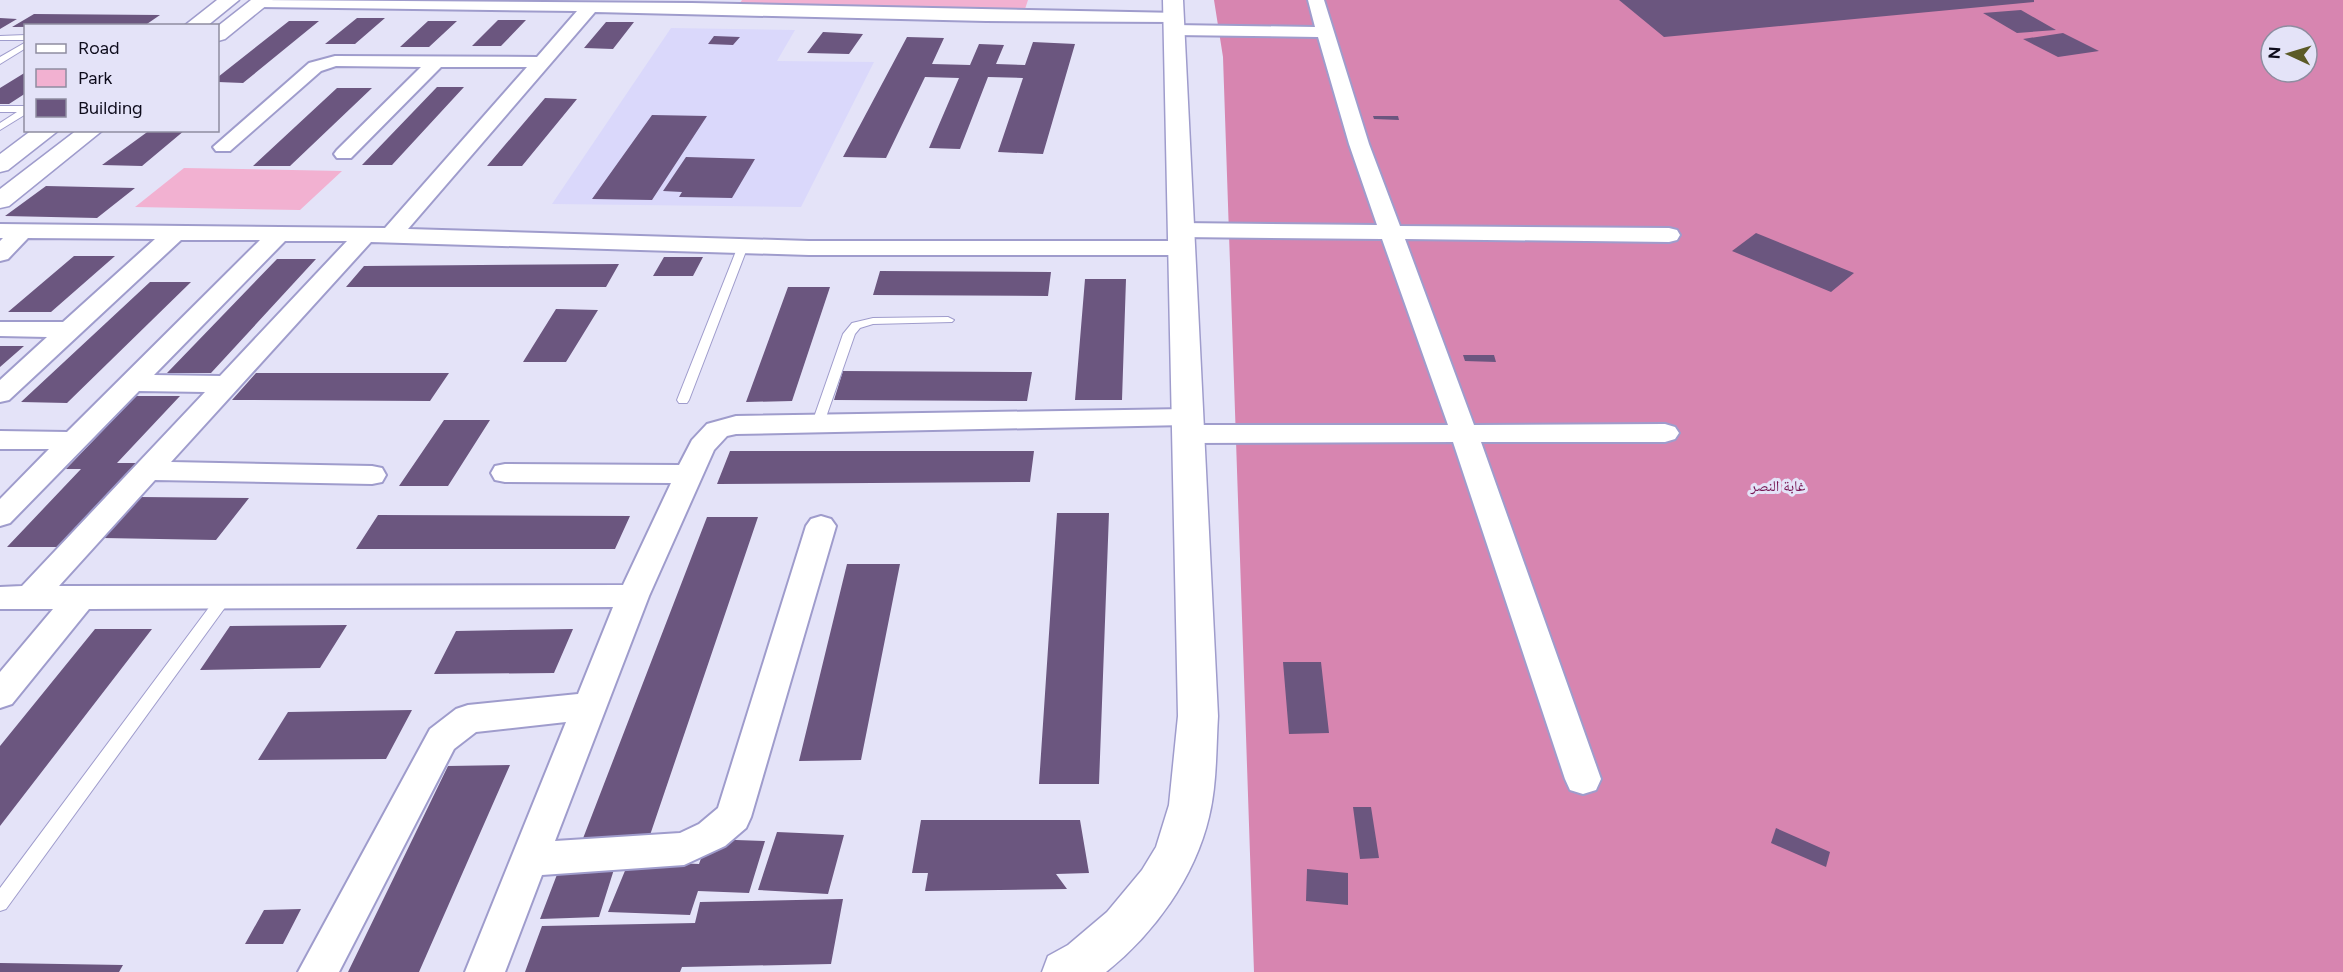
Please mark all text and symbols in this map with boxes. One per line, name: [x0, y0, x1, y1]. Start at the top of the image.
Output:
legend: [24, 24, 219, 132]
north arrow: [2259, 24, 2319, 84]
text: Road: [78, 37, 119, 59]
text: N: [2265, 46, 2284, 60]
text: Park: [78, 67, 113, 89]
text: Building: [78, 97, 143, 119]
park label: غابة النصر: [1750, 477, 1806, 495]

